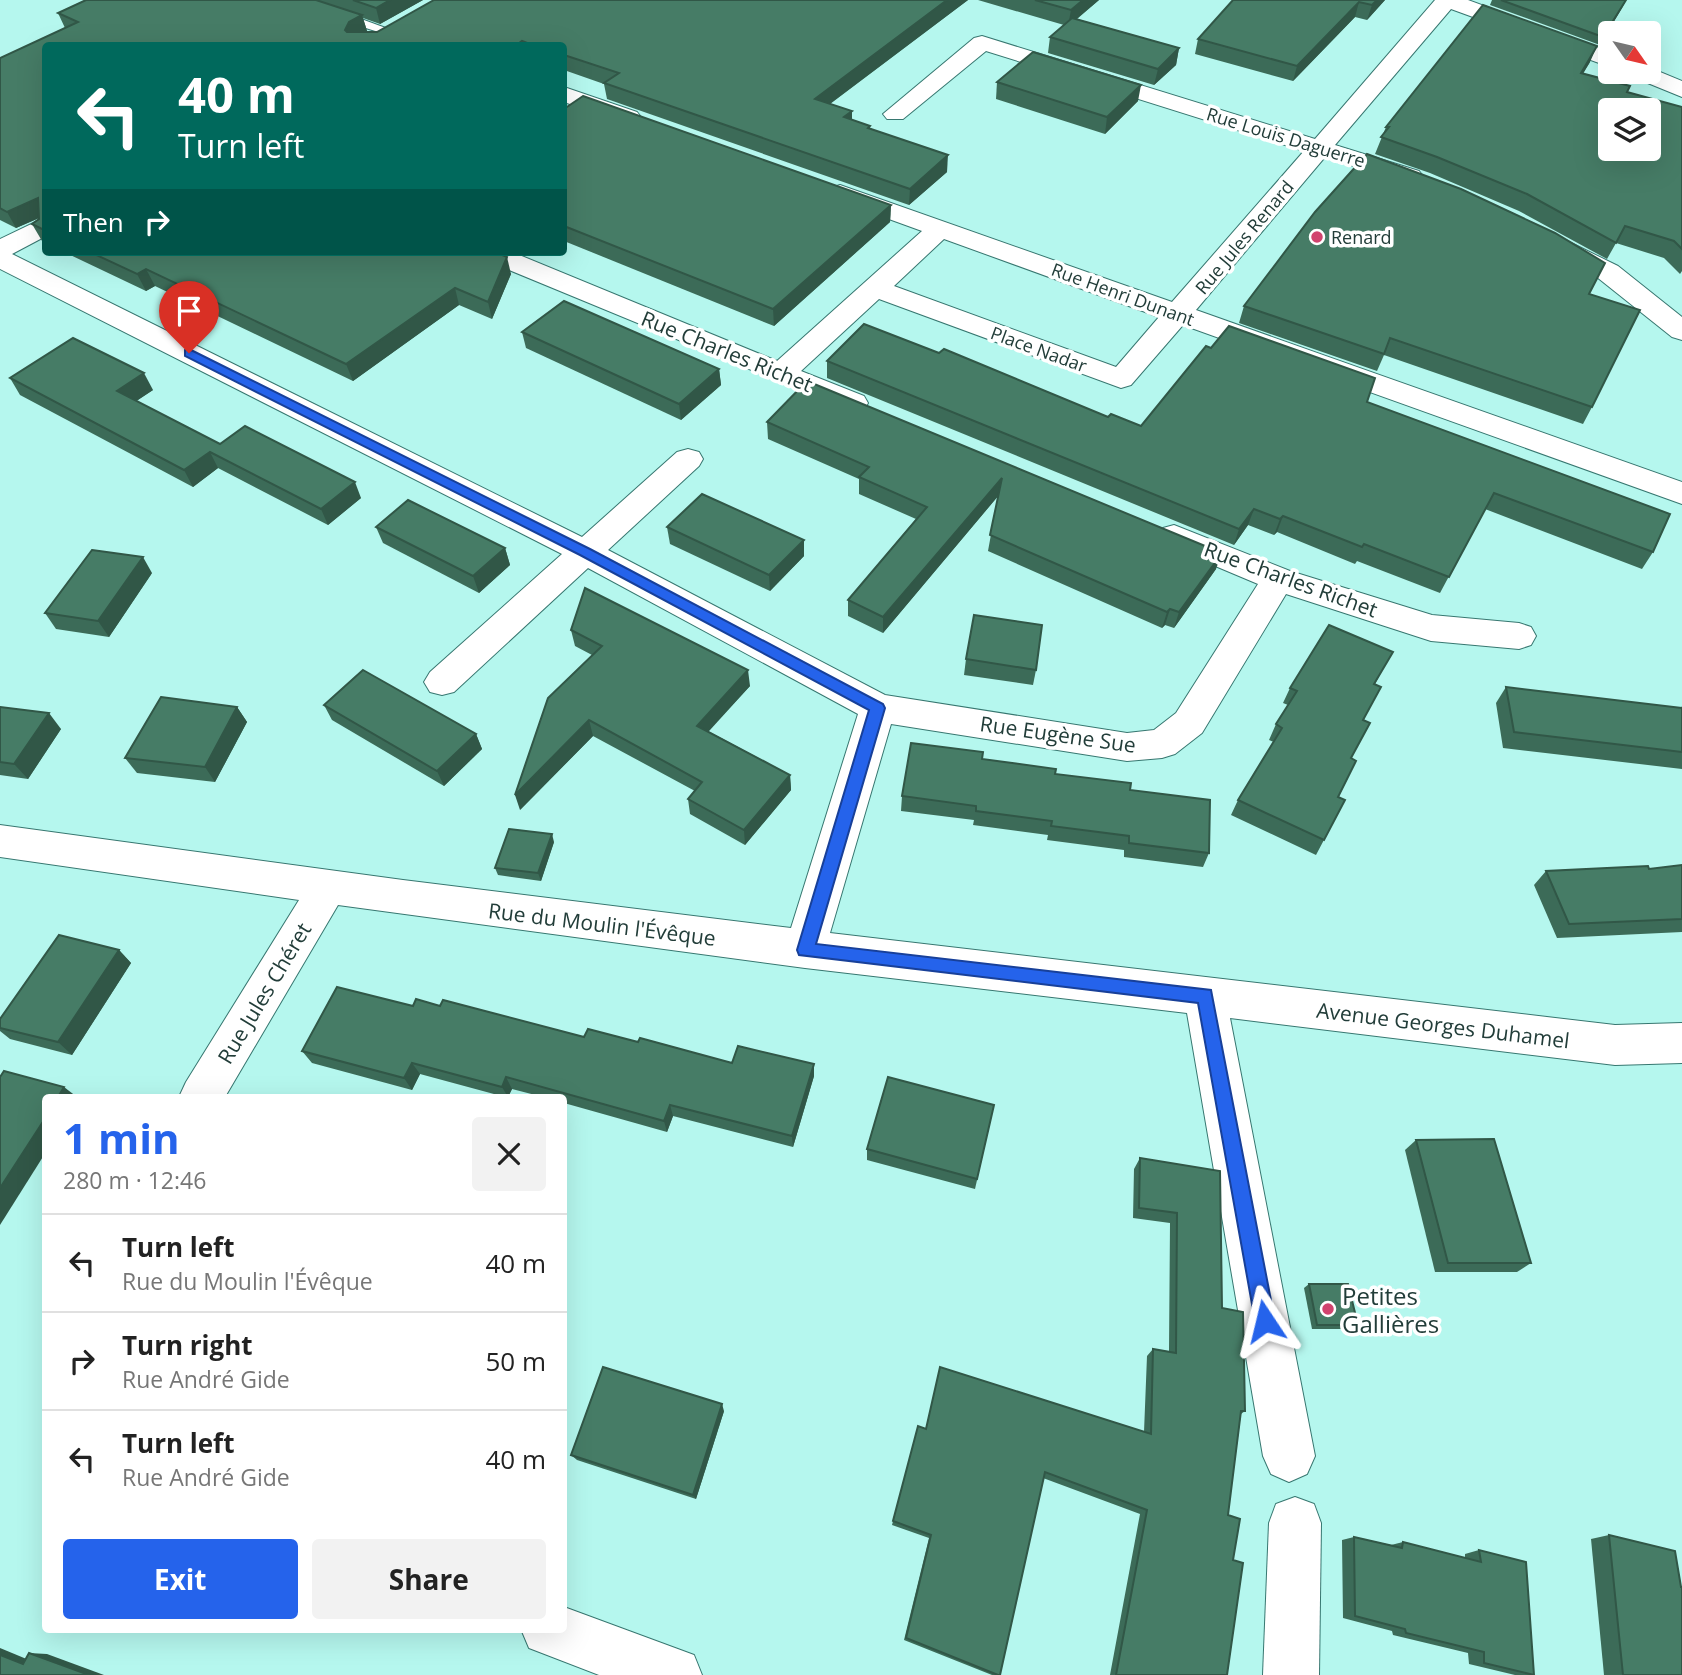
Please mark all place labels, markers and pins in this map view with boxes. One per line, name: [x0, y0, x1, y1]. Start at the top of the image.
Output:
place label: Renard: [1331, 225, 1392, 249]
marker: Renard: [1309, 229, 1325, 245]
pin: [159, 281, 219, 353]
place label: Petites Gallières: [1342, 1279, 1439, 1340]
marker: Petites Gallières: [1320, 1301, 1336, 1317]

